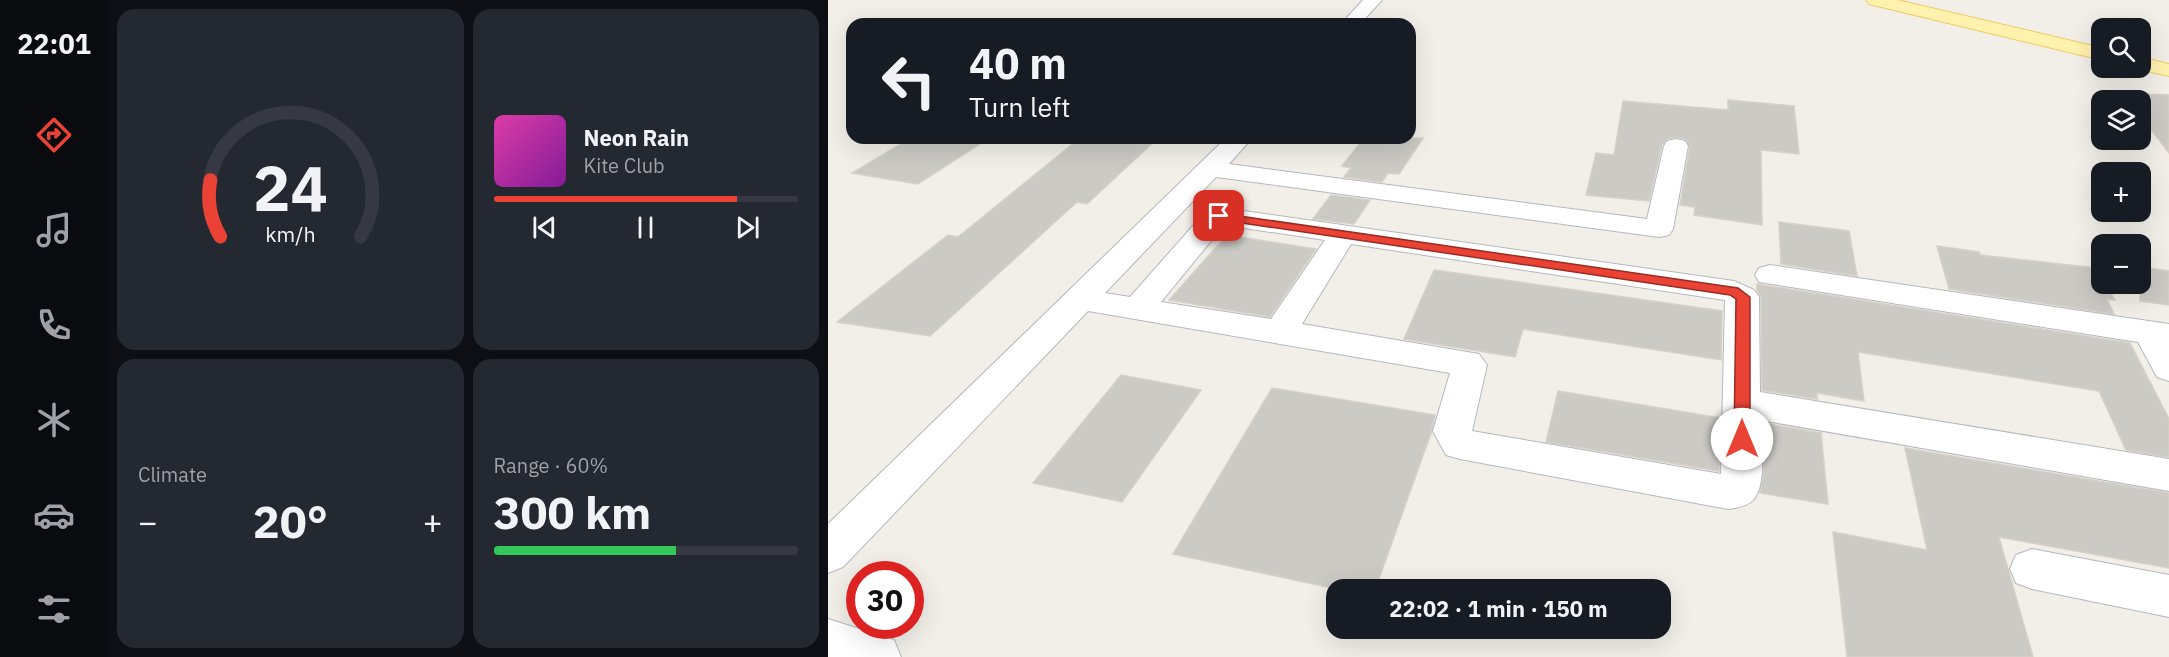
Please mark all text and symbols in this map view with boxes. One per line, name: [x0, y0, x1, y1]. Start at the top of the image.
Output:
map controls: [2091, 18, 2151, 294]
button: search: [2091, 18, 2151, 78]
text: 22:01: [17, 26, 91, 61]
text: 40 m: [969, 36, 1067, 91]
icon: left: [870, 42, 948, 120]
text: Turn left: [969, 89, 1070, 124]
button: layers: [2091, 90, 2151, 150]
icon: directions: [33, 114, 75, 156]
text: Neon Rain: [584, 123, 689, 152]
text: 24: [253, 147, 328, 228]
text: Kite Club: [584, 152, 665, 179]
button: +: [2091, 162, 2151, 222]
pin: [1193, 190, 1244, 241]
icon: arrive: [1202, 199, 1235, 232]
icon: music: [33, 209, 75, 251]
icon: previous: [528, 211, 561, 244]
icon: pause: [629, 211, 662, 244]
icon: next: [731, 211, 764, 244]
text: km/h: [265, 220, 315, 248]
button: −: [2091, 234, 2151, 294]
icon: phone: [33, 304, 75, 346]
icon: climate: [33, 399, 75, 441]
position arrow: [1710, 407, 1774, 471]
text: Range · 60%: [494, 452, 608, 479]
text: Climate: [138, 461, 207, 488]
text: 300 km: [494, 483, 651, 541]
text: 20°: [253, 492, 328, 550]
icon: car: [33, 494, 75, 536]
text: −: [138, 500, 158, 543]
text: +: [423, 500, 443, 543]
speed limit sign: 30: [846, 561, 924, 639]
icon: filters: [33, 588, 75, 630]
text: 22:02 · 1 min · 150 m: [1389, 594, 1608, 623]

